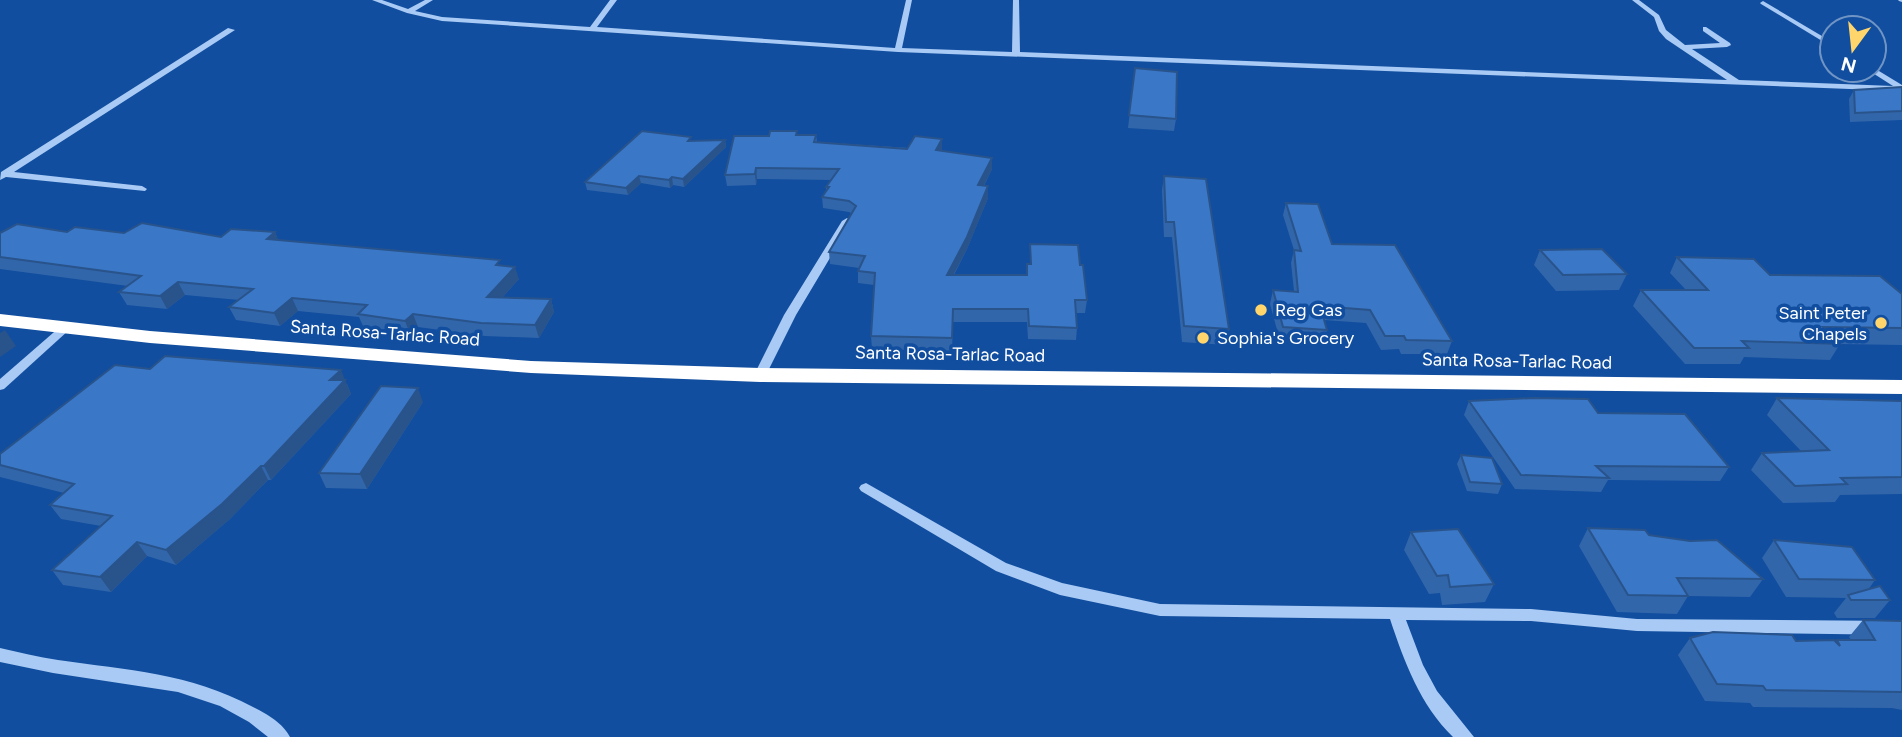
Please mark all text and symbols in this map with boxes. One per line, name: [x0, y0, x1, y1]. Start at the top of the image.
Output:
north arrow: [1818, 14, 1888, 84]
text: N: [1839, 52, 1859, 78]
place label: Reg Gas: [1275, 299, 1342, 321]
marker: Reg Gas: [1253, 302, 1269, 318]
place label: Saint Peter Chapels: [1779, 302, 1867, 345]
street label: Santa Rosa-Tarlac Road: [289, 315, 481, 351]
marker: Saint Peter Chapels: [1873, 315, 1889, 331]
place label: Sophia's Grocery: [1217, 327, 1355, 349]
marker: Sophia's Grocery: [1195, 330, 1211, 346]
street label: Santa Rosa-Tarlac Road: [855, 341, 1045, 367]
street label: Santa Rosa-Tarlac Road: [1422, 348, 1612, 374]

